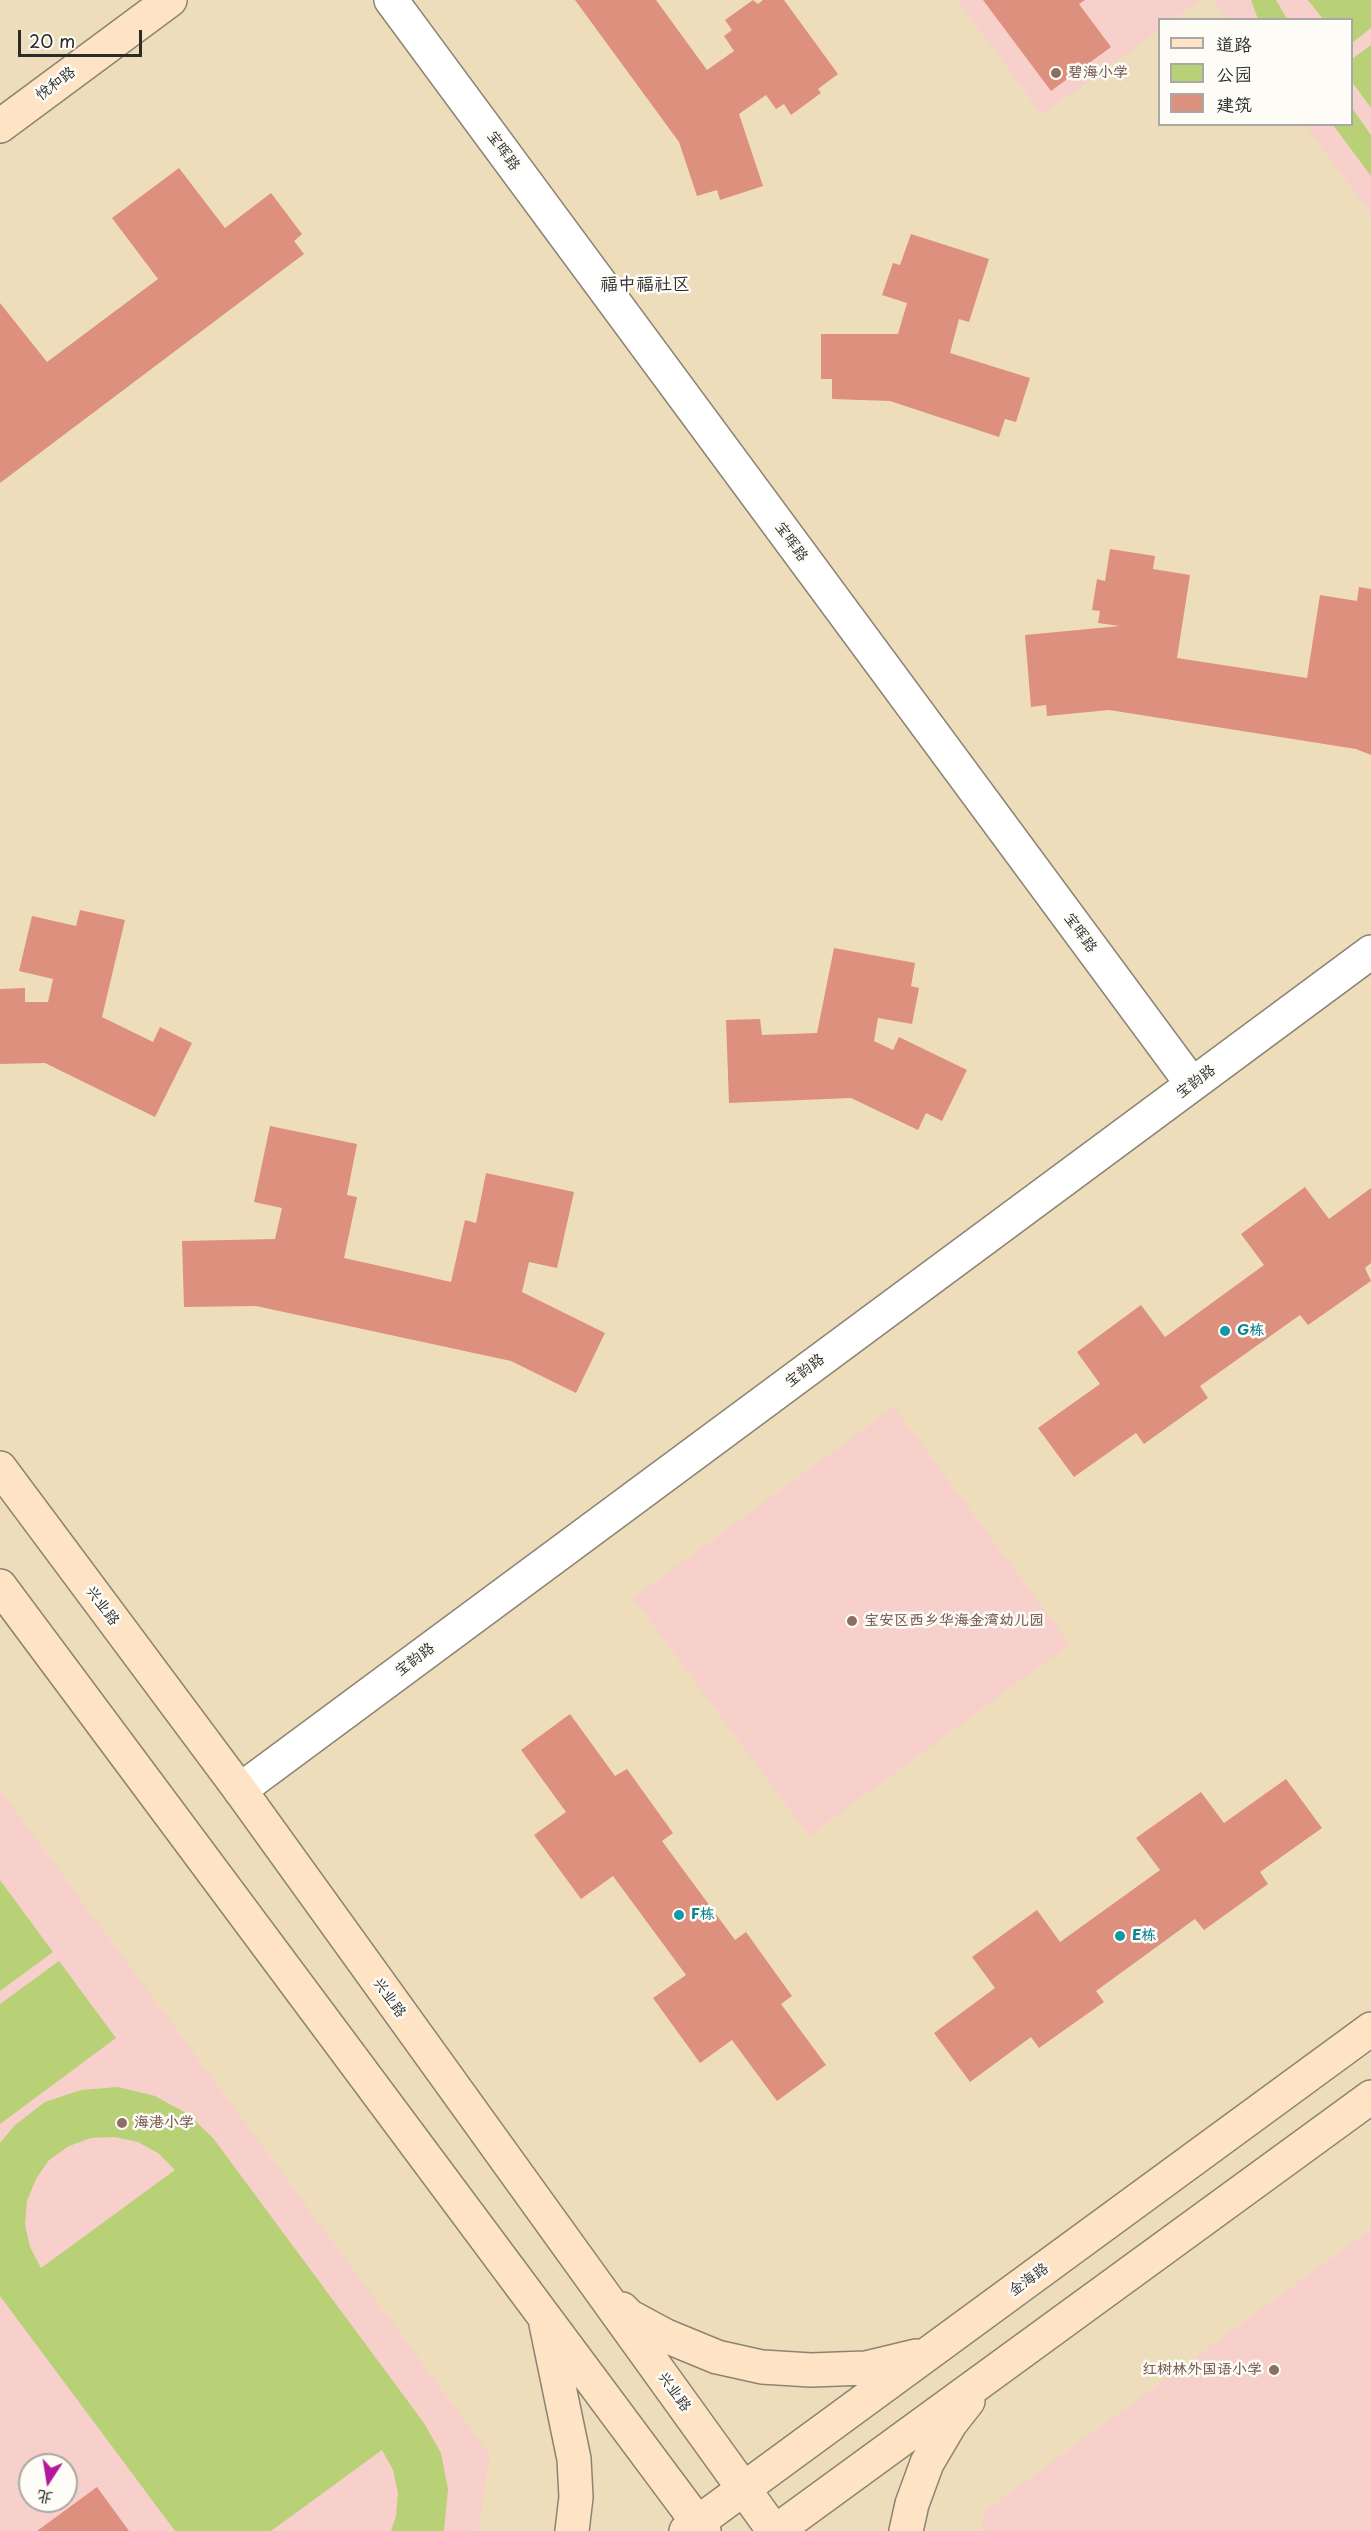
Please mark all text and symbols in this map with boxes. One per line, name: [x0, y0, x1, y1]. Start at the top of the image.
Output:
scale bar: [21, 18, 146, 56]
legend: [1158, 18, 1353, 126]
text: 20 m: [29, 27, 75, 54]
text: 道路: [1216, 30, 1252, 57]
text: 公园: [1216, 60, 1252, 87]
street label: 悦和路: [33, 63, 79, 105]
place label: 碧海小学: [1068, 64, 1128, 82]
marker: 碧海小学: [1049, 66, 1063, 80]
text: 建筑: [1216, 90, 1252, 117]
street label: 宝晖路: [482, 128, 524, 174]
district label: 福中福社区: [600, 274, 690, 296]
street label: 宝晖路: [770, 519, 812, 565]
street label: 宝晖路: [1059, 910, 1101, 956]
street label: 宝韵路: [1173, 1061, 1219, 1103]
place label: G栋: [1237, 1322, 1264, 1340]
marker: G栋: [1218, 1324, 1232, 1338]
street label: 宝韵路: [782, 1350, 828, 1392]
street label: 兴业路: [81, 1583, 123, 1629]
place label: 宝安区西乡华海金湾幼儿园: [864, 1612, 1044, 1630]
marker: 宝安区西乡华海金湾幼儿园: [845, 1614, 859, 1628]
street label: 宝韵路: [392, 1639, 438, 1681]
place label: F栋: [691, 1906, 715, 1924]
marker: F栋: [672, 1908, 686, 1922]
place label: E栋: [1132, 1927, 1156, 1945]
marker: E栋: [1113, 1929, 1127, 1943]
street label: 兴业路: [368, 1975, 410, 2021]
place label: 海港小学: [134, 2114, 194, 2132]
marker: 海港小学: [115, 2116, 129, 2130]
street label: 金海路: [1006, 2259, 1052, 2301]
place label: 红树林外国语小学: [1142, 2361, 1262, 2379]
marker: 红树林外国语小学: [1267, 2363, 1281, 2377]
street label: 兴业路: [653, 2369, 695, 2415]
north arrow: [18, 2453, 78, 2513]
text: 北: [34, 2485, 55, 2512]

